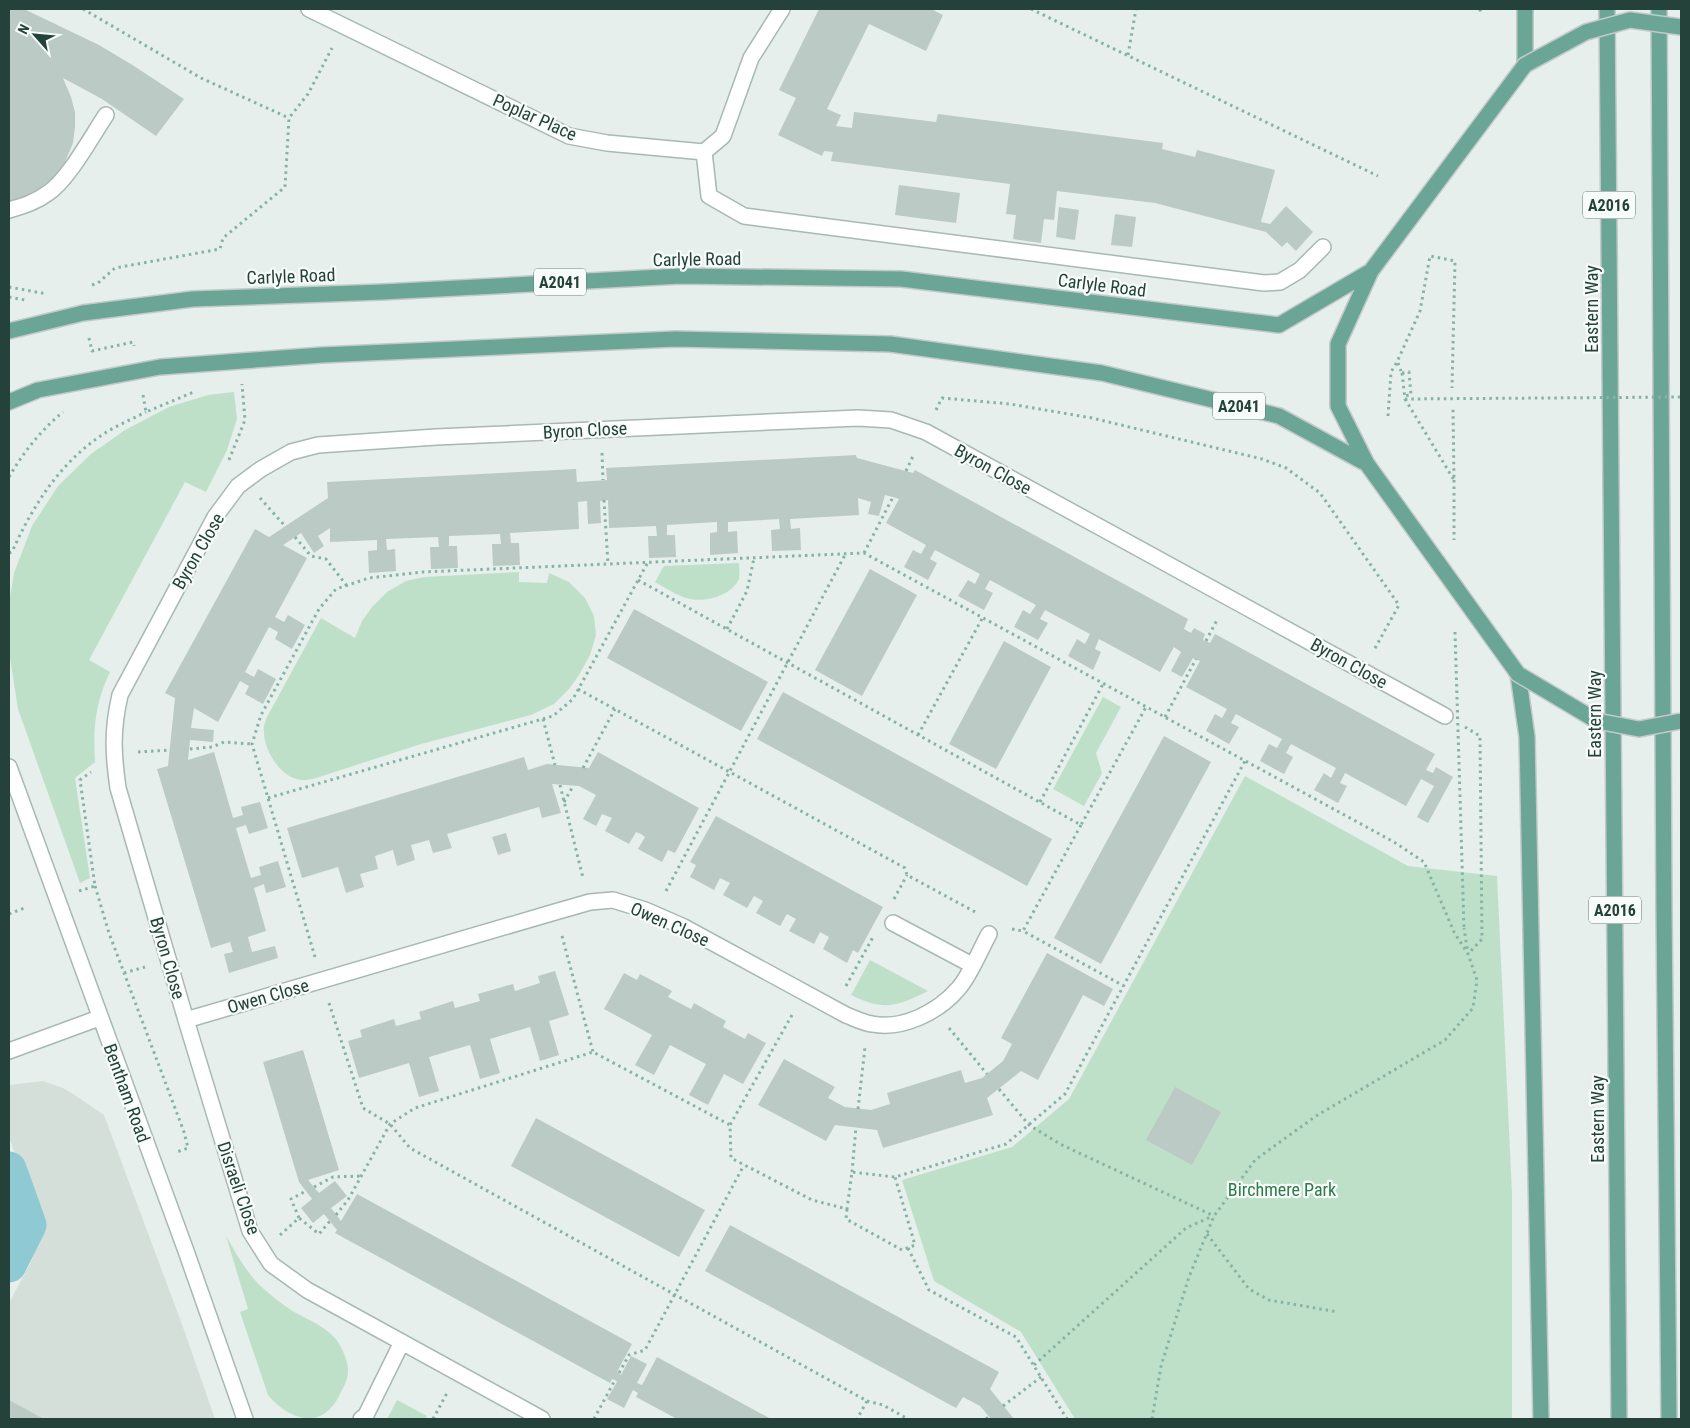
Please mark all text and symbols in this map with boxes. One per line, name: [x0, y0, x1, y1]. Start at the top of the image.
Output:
north arrow: [10, 10, 60, 60]
text: N: [14, 22, 32, 37]
street label: Poplar Place: [490, 89, 580, 145]
road number: A2016: [1583, 192, 1635, 218]
street label: Carlyle Road: [652, 248, 742, 270]
street label: Carlyle Road: [246, 264, 336, 288]
street label: Eastern Way: [1581, 265, 1602, 353]
road number: A2041: [534, 268, 586, 296]
street label: Carlyle Road: [1057, 269, 1147, 301]
road number: A2041: [1213, 392, 1265, 420]
street label: Byron Close: [542, 417, 628, 443]
street label: Byron Close: [951, 439, 1035, 499]
street label: Byron Close: [168, 509, 228, 593]
street label: Byron Close: [1307, 633, 1391, 693]
street label: Eastern Way: [1584, 670, 1605, 758]
road number: A2016: [1589, 896, 1641, 924]
street label: Owen Close: [627, 897, 713, 951]
street label: Byron Close: [146, 914, 190, 1002]
street label: Owen Close: [225, 974, 311, 1018]
street label: Bentham Road: [99, 1041, 155, 1145]
street label: Eastern Way: [1587, 1075, 1608, 1163]
street label: Disraeli Close: [213, 1139, 265, 1237]
park label: Birchmere Park: [1228, 1179, 1336, 1200]

